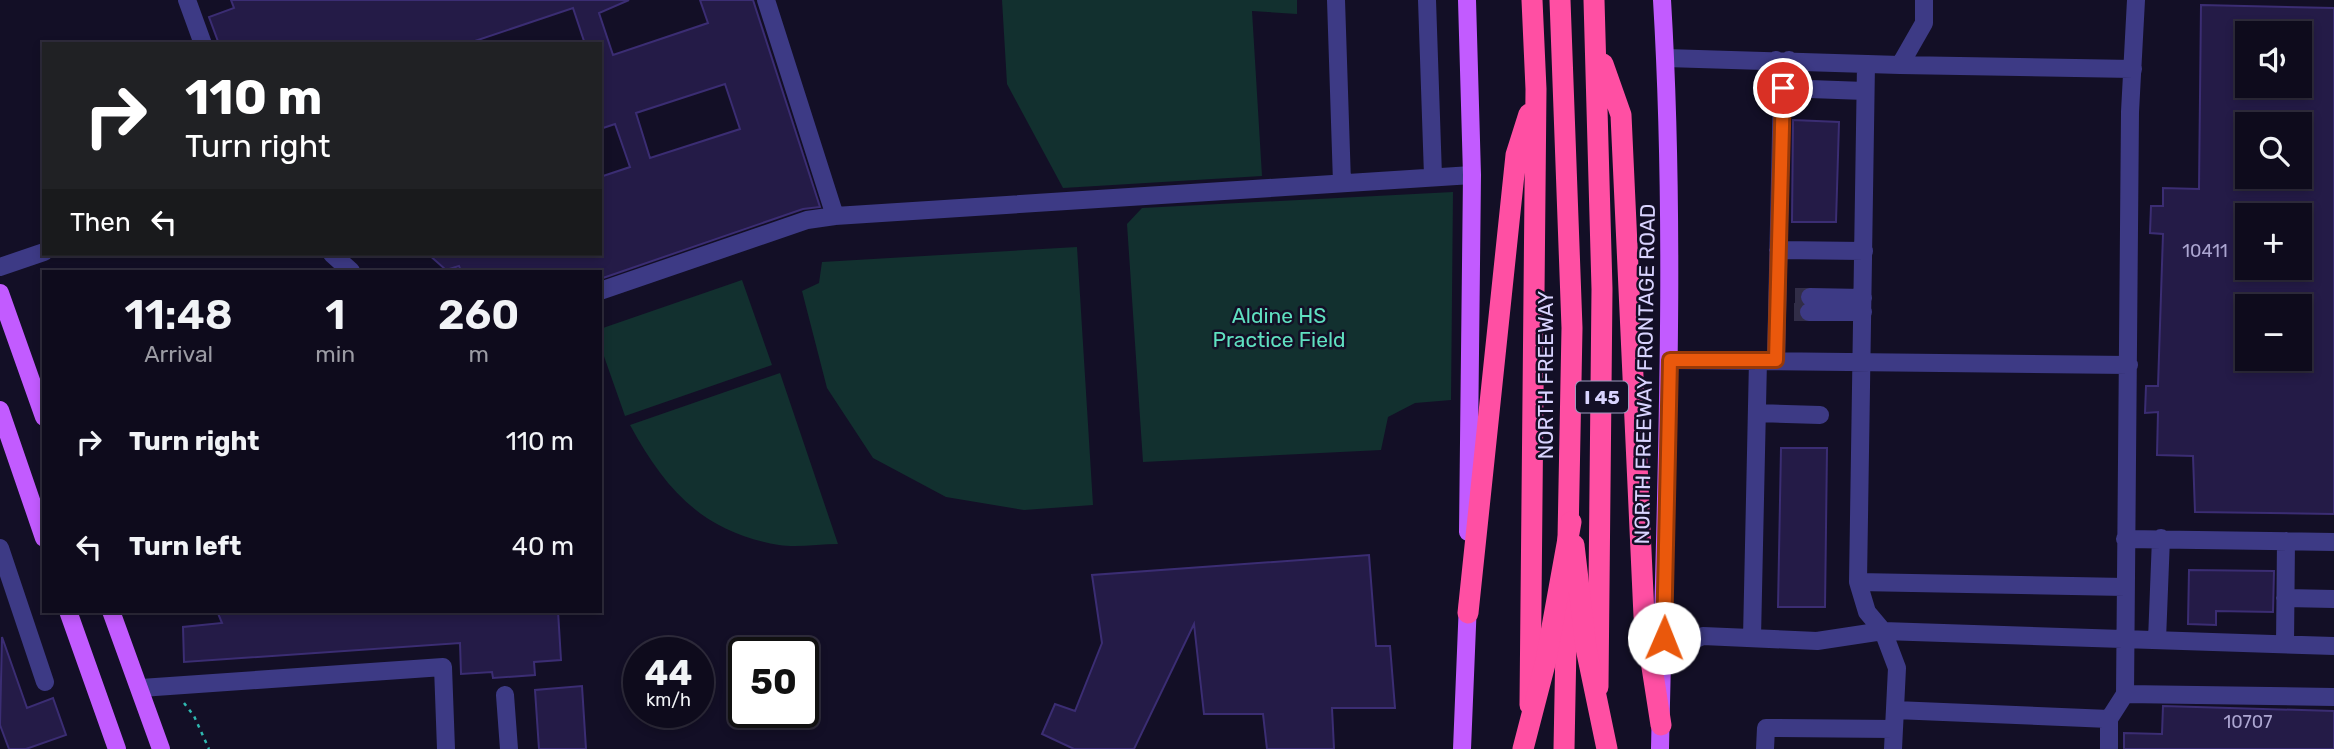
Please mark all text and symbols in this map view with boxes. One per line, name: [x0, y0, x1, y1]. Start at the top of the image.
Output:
map controls: [2235, 21, 2312, 371]
button: sound: [2235, 21, 2312, 98]
pin: [1753, 58, 1813, 118]
text: 110 m: [185, 68, 322, 126]
icon: arrive: [1764, 69, 1802, 107]
icon: right: [70, 70, 161, 161]
button: search: [2235, 112, 2312, 189]
text: Turn right: [185, 127, 330, 165]
icon: left: [145, 203, 183, 241]
street label: NORTH FREEWAY FRONTAGE ROAD: [1629, 203, 1660, 545]
button: +: [2235, 203, 2312, 280]
text: Then: [70, 207, 131, 238]
house number: 10411: [2182, 240, 2228, 262]
text: 11:48: [125, 290, 233, 340]
text: 1: [325, 290, 345, 340]
text: 260: [438, 290, 519, 340]
street label: NORTH FREEWAY: [1533, 291, 1558, 459]
button: −: [2235, 294, 2312, 371]
park label: Aldine HS Practice Field: [1213, 303, 1345, 352]
text: Arrival: [144, 340, 213, 368]
text: min: [315, 340, 355, 368]
text: m: [468, 340, 489, 368]
road number: I 45: [1576, 382, 1628, 412]
icon: right: [70, 423, 108, 461]
text: Turn right: [129, 426, 259, 457]
text: 110 m: [506, 426, 574, 457]
icon: left: [70, 528, 108, 566]
text: Turn left: [129, 531, 241, 562]
text: 40 m: [512, 531, 574, 562]
position arrow: [1627, 601, 1701, 675]
speed limit sign: 50: [728, 637, 819, 728]
text: 44: [645, 652, 692, 694]
text: km/h: [646, 689, 691, 711]
house number: 10707: [2223, 711, 2273, 733]

